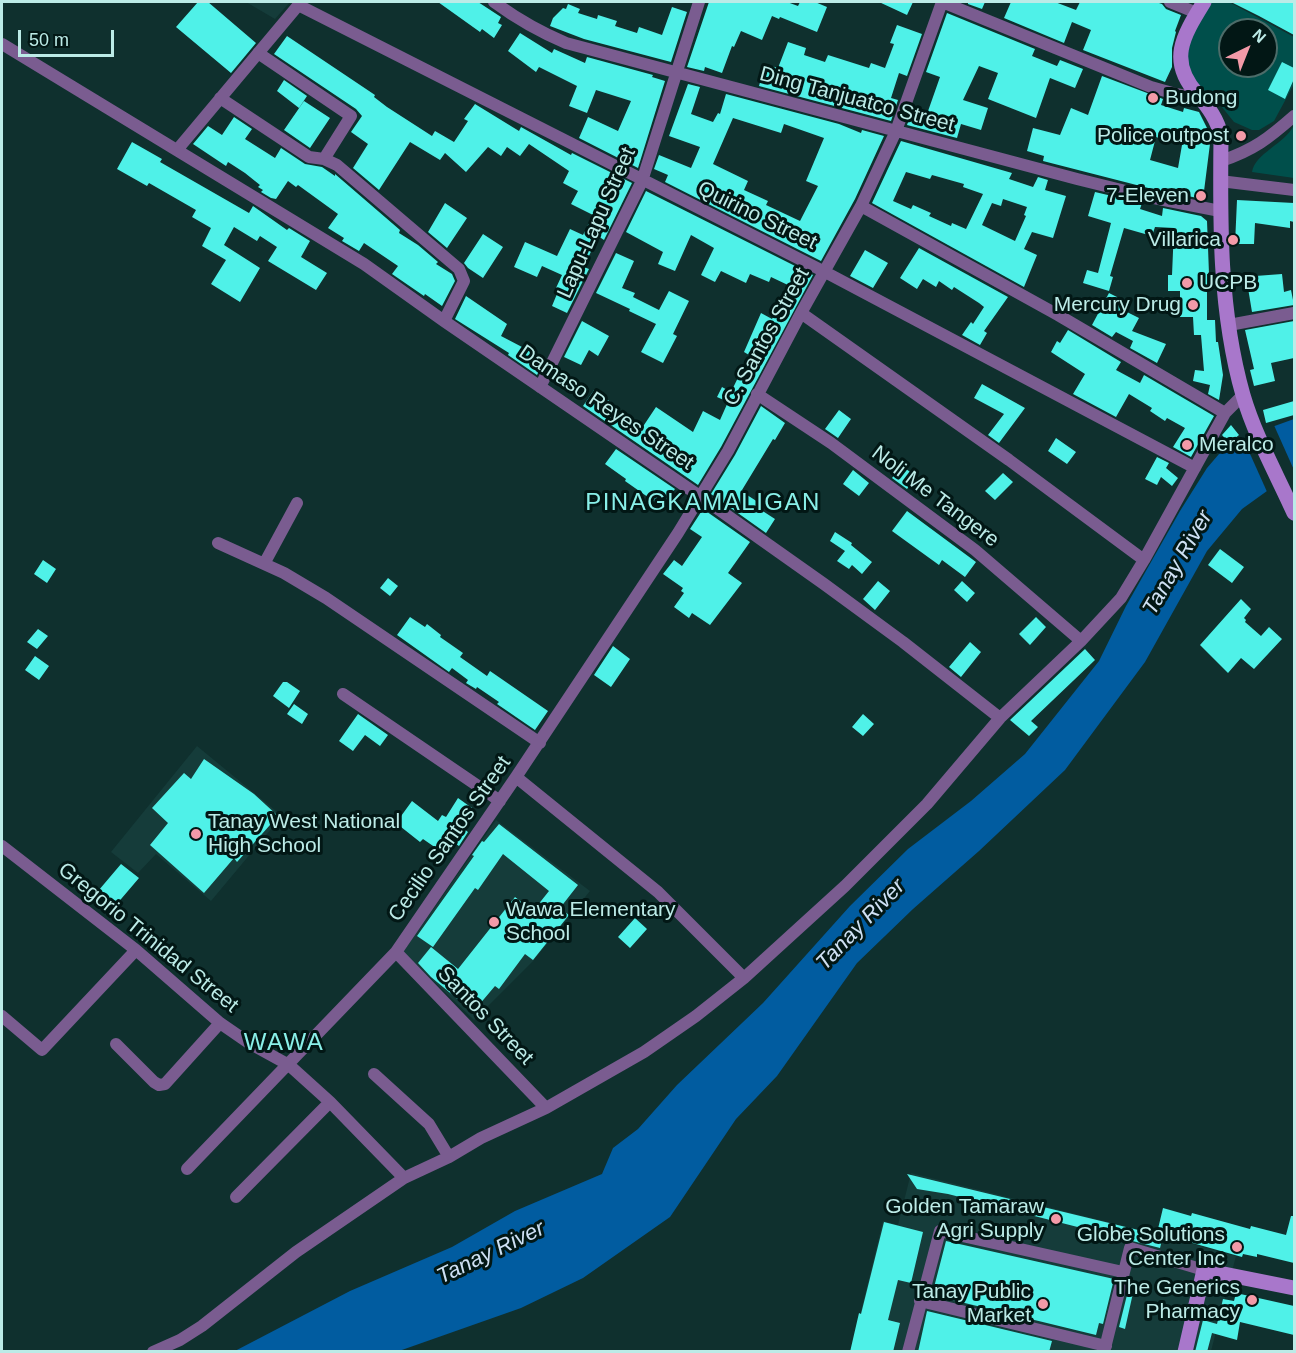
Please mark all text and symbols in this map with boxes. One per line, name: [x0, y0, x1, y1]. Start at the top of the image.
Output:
scale bar: [21, 18, 117, 56]
north arrow: [1218, 18, 1278, 78]
text: N: [1249, 26, 1269, 46]
text: 50 m: [29, 30, 69, 50]
street label: Ding Tanjuatco Street: [757, 62, 957, 138]
place label: Budong: [1165, 85, 1237, 111]
marker: Budong: [1146, 91, 1160, 105]
place label: Police outpost: [1097, 123, 1229, 149]
marker: Police outpost: [1234, 129, 1248, 143]
street label: Lapu-Lapu Street: [552, 144, 642, 302]
street label: Quirino Street: [693, 176, 821, 256]
place label: 7-Eleven: [1106, 183, 1189, 209]
marker: 7-Eleven: [1194, 189, 1208, 203]
place label: Villarica: [1148, 227, 1221, 253]
marker: Villarica: [1226, 233, 1240, 247]
street label: C. Santos Street: [719, 264, 815, 410]
place label: UCPB: [1199, 270, 1257, 296]
marker: UCPB: [1180, 276, 1194, 290]
place label: Mercury Drug: [1054, 292, 1181, 318]
marker: Mercury Drug: [1186, 298, 1200, 312]
street label: Damaso Reyes Street: [514, 340, 698, 476]
place label: Meralco: [1199, 432, 1274, 458]
marker: Meralco: [1180, 438, 1194, 452]
street label: Noli Me Tangere: [866, 441, 1004, 553]
district label: PINAGKAMALIGAN: [585, 489, 821, 517]
water label: Tanay River: [1137, 506, 1219, 620]
street label: Cecilio Santos Street: [383, 751, 517, 927]
place label: Tanay West National High School: [208, 809, 400, 859]
marker: Tanay West National High School: [189, 827, 203, 841]
street label: Gregorio Trinidad Street: [53, 858, 243, 1018]
water label: Tanay River: [811, 874, 911, 976]
place label: Wawa Elementary School: [506, 897, 676, 947]
marker: Wawa Elementary School: [487, 915, 501, 929]
street label: Santos Street: [432, 961, 538, 1071]
district label: WAWA: [244, 1029, 324, 1057]
place label: Golden Tamaraw Agri Supply: [885, 1194, 1044, 1244]
marker: Golden Tamaraw Agri Supply: [1049, 1212, 1063, 1226]
water label: Tanay River: [433, 1216, 549, 1290]
place label: Globe Solutions Center Inc: [1077, 1222, 1225, 1272]
marker: Globe Solutions Center Inc: [1230, 1240, 1244, 1254]
place label: The Generics Pharmacy: [1114, 1275, 1240, 1325]
place label: Tanay Public Market: [912, 1279, 1031, 1329]
marker: The Generics Pharmacy: [1245, 1293, 1259, 1307]
marker: Tanay Public Market: [1036, 1297, 1050, 1311]

